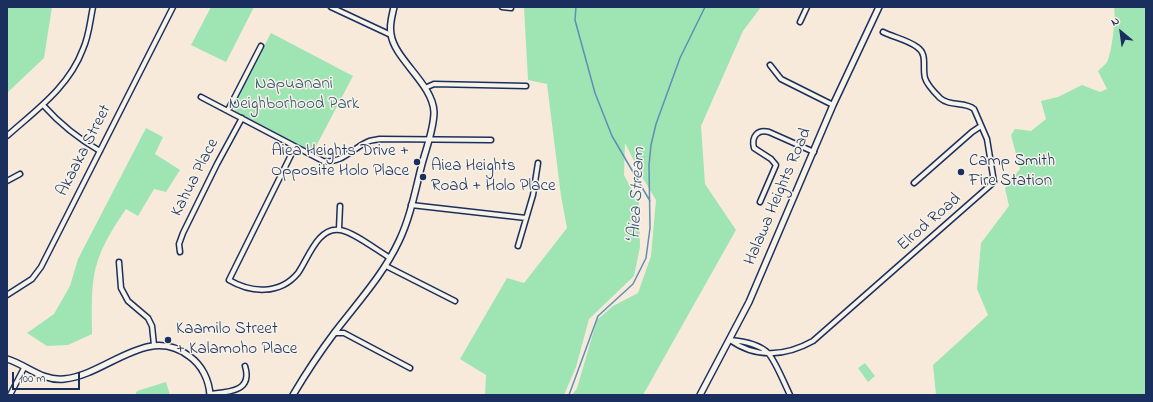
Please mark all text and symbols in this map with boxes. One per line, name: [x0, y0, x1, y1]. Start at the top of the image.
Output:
north arrow: [1101, 12, 1141, 52]
text: N: [1108, 13, 1122, 30]
park label: Napuanani Neighborhood Park: [229, 75, 359, 115]
street label: Akaaka Street: [53, 102, 117, 200]
street label: Halawa Heights Road: [741, 125, 817, 269]
street label: Kahua Place: [168, 136, 224, 220]
place label: Aiea Heights Drive + Opposite Holo Place: [271, 142, 409, 182]
water label: ʻAiea Stream: [625, 147, 651, 243]
place label: Camp Smith Fire Station: [969, 152, 1055, 192]
marker: Aiea Heights Drive + Opposite Holo Place: [412, 157, 422, 167]
place label: Aiea Heights Road + Holo Place: [431, 157, 556, 197]
marker: Camp Smith Fire Station: [956, 167, 966, 177]
marker: Aiea Heights Road + Holo Place: [418, 172, 428, 182]
street label: Elrod Road: [894, 190, 966, 256]
place label: Kaamilo Street + Kalamoho Place: [176, 320, 297, 360]
marker: Kaamilo Street + Kalamoho Place: [163, 335, 173, 345]
scale bar: [14, 364, 82, 390]
text: 100 m: [19, 370, 46, 388]

